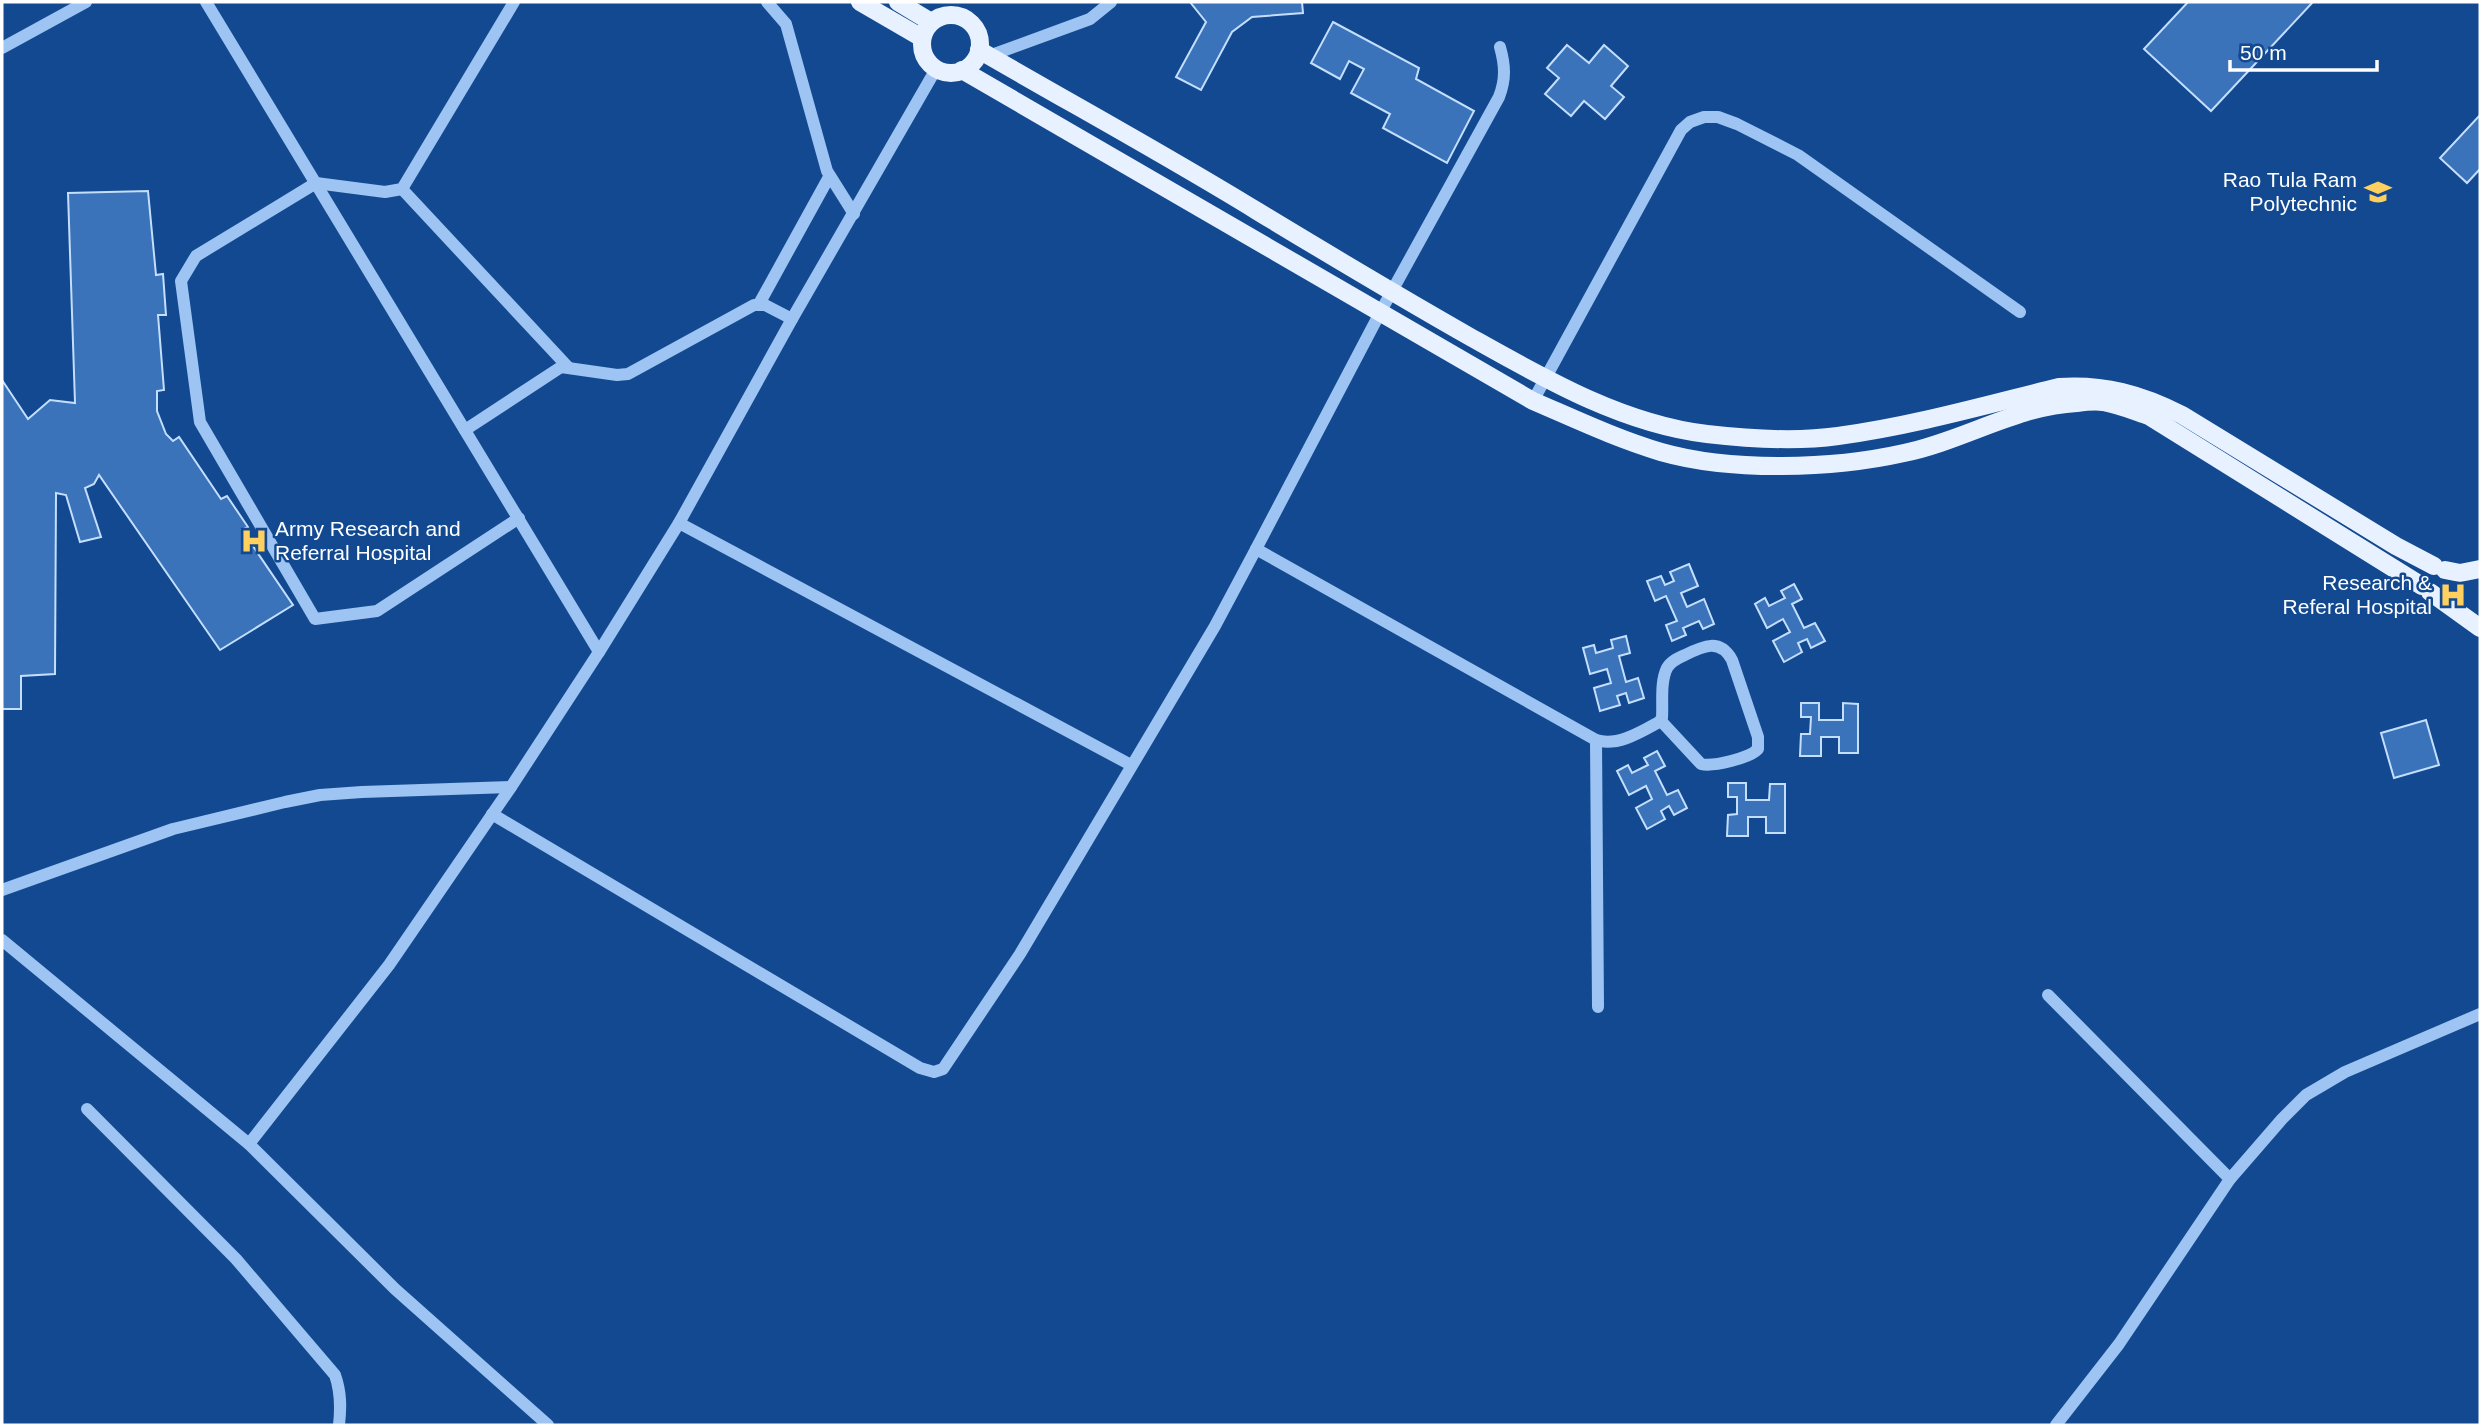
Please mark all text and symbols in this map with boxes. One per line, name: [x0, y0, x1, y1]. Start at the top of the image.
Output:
scale bar: [2230, 28, 2377, 72]
text: 50 m: [2240, 41, 2287, 64]
place label: Rao Tula Ram Polytechnic: [2223, 168, 2357, 215]
school or university icon: Rao Tula Ram Polytechnic: [2363, 177, 2393, 207]
place label: Army Research and Referral Hospital: [275, 517, 461, 564]
hospital icon: Army Research and Referral Hospital: [239, 526, 269, 556]
place label: Research & Referal Hospital: [2283, 571, 2432, 618]
hospital icon: Research & Referal Hospital: [2438, 580, 2468, 610]

